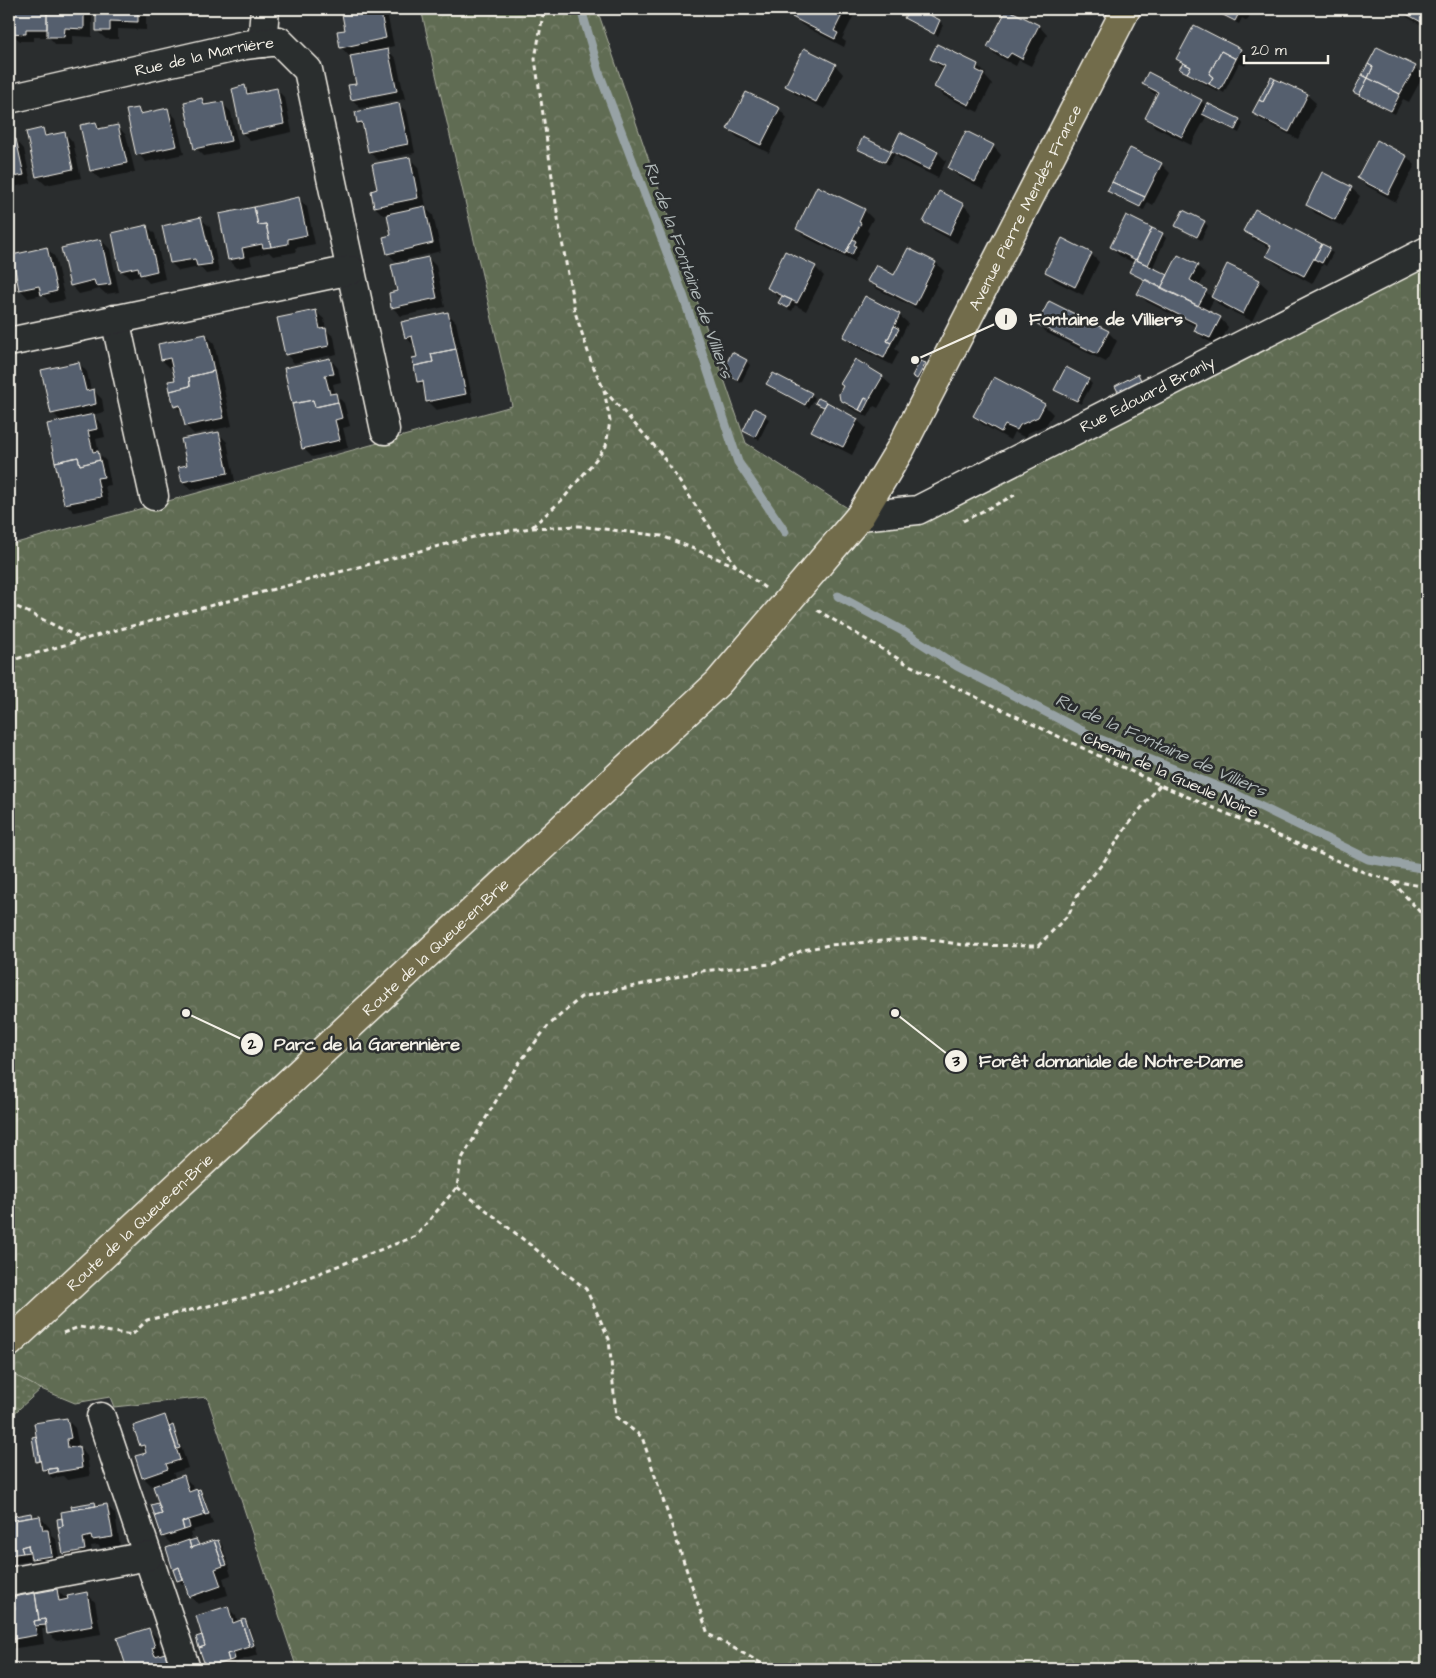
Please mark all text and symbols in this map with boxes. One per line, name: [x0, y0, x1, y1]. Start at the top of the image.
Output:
street label: Rue de la Marnière: [133, 32, 275, 82]
scale bar: [1244, 32, 1327, 64]
text: 20 m: [1251, 40, 1287, 61]
street label: Avenue Pierre Mendès France: [963, 101, 1087, 314]
water label: Ru de la Fontaine de Villiers: [638, 159, 740, 383]
callout: Fontaine de Villiers: [994, 302, 1193, 335]
text: Fontaine de Villiers: [1029, 307, 1183, 332]
text: 1: [1005, 309, 1007, 330]
street label: Rue Edouard Branly: [1076, 351, 1219, 438]
water label: Ru de la Fontaine de Villiers: [1051, 688, 1271, 804]
street label: Chemin de la Gueule Noire: [1079, 726, 1262, 824]
street label: Route de la Queue-en-Brie: [357, 873, 514, 1021]
callout: Parc de la Garennière: [239, 1027, 470, 1060]
text: Parc de la Garennière: [274, 1032, 460, 1057]
text: 2: [247, 1034, 257, 1055]
callout: Forêt domaniale de Notre-Dame: [943, 1044, 1253, 1077]
text: Forêt domaniale de Notre-Dame: [979, 1049, 1244, 1074]
text: 3: [951, 1051, 960, 1072]
street label: Route de la Queue-en-Brie: [62, 1148, 218, 1296]

